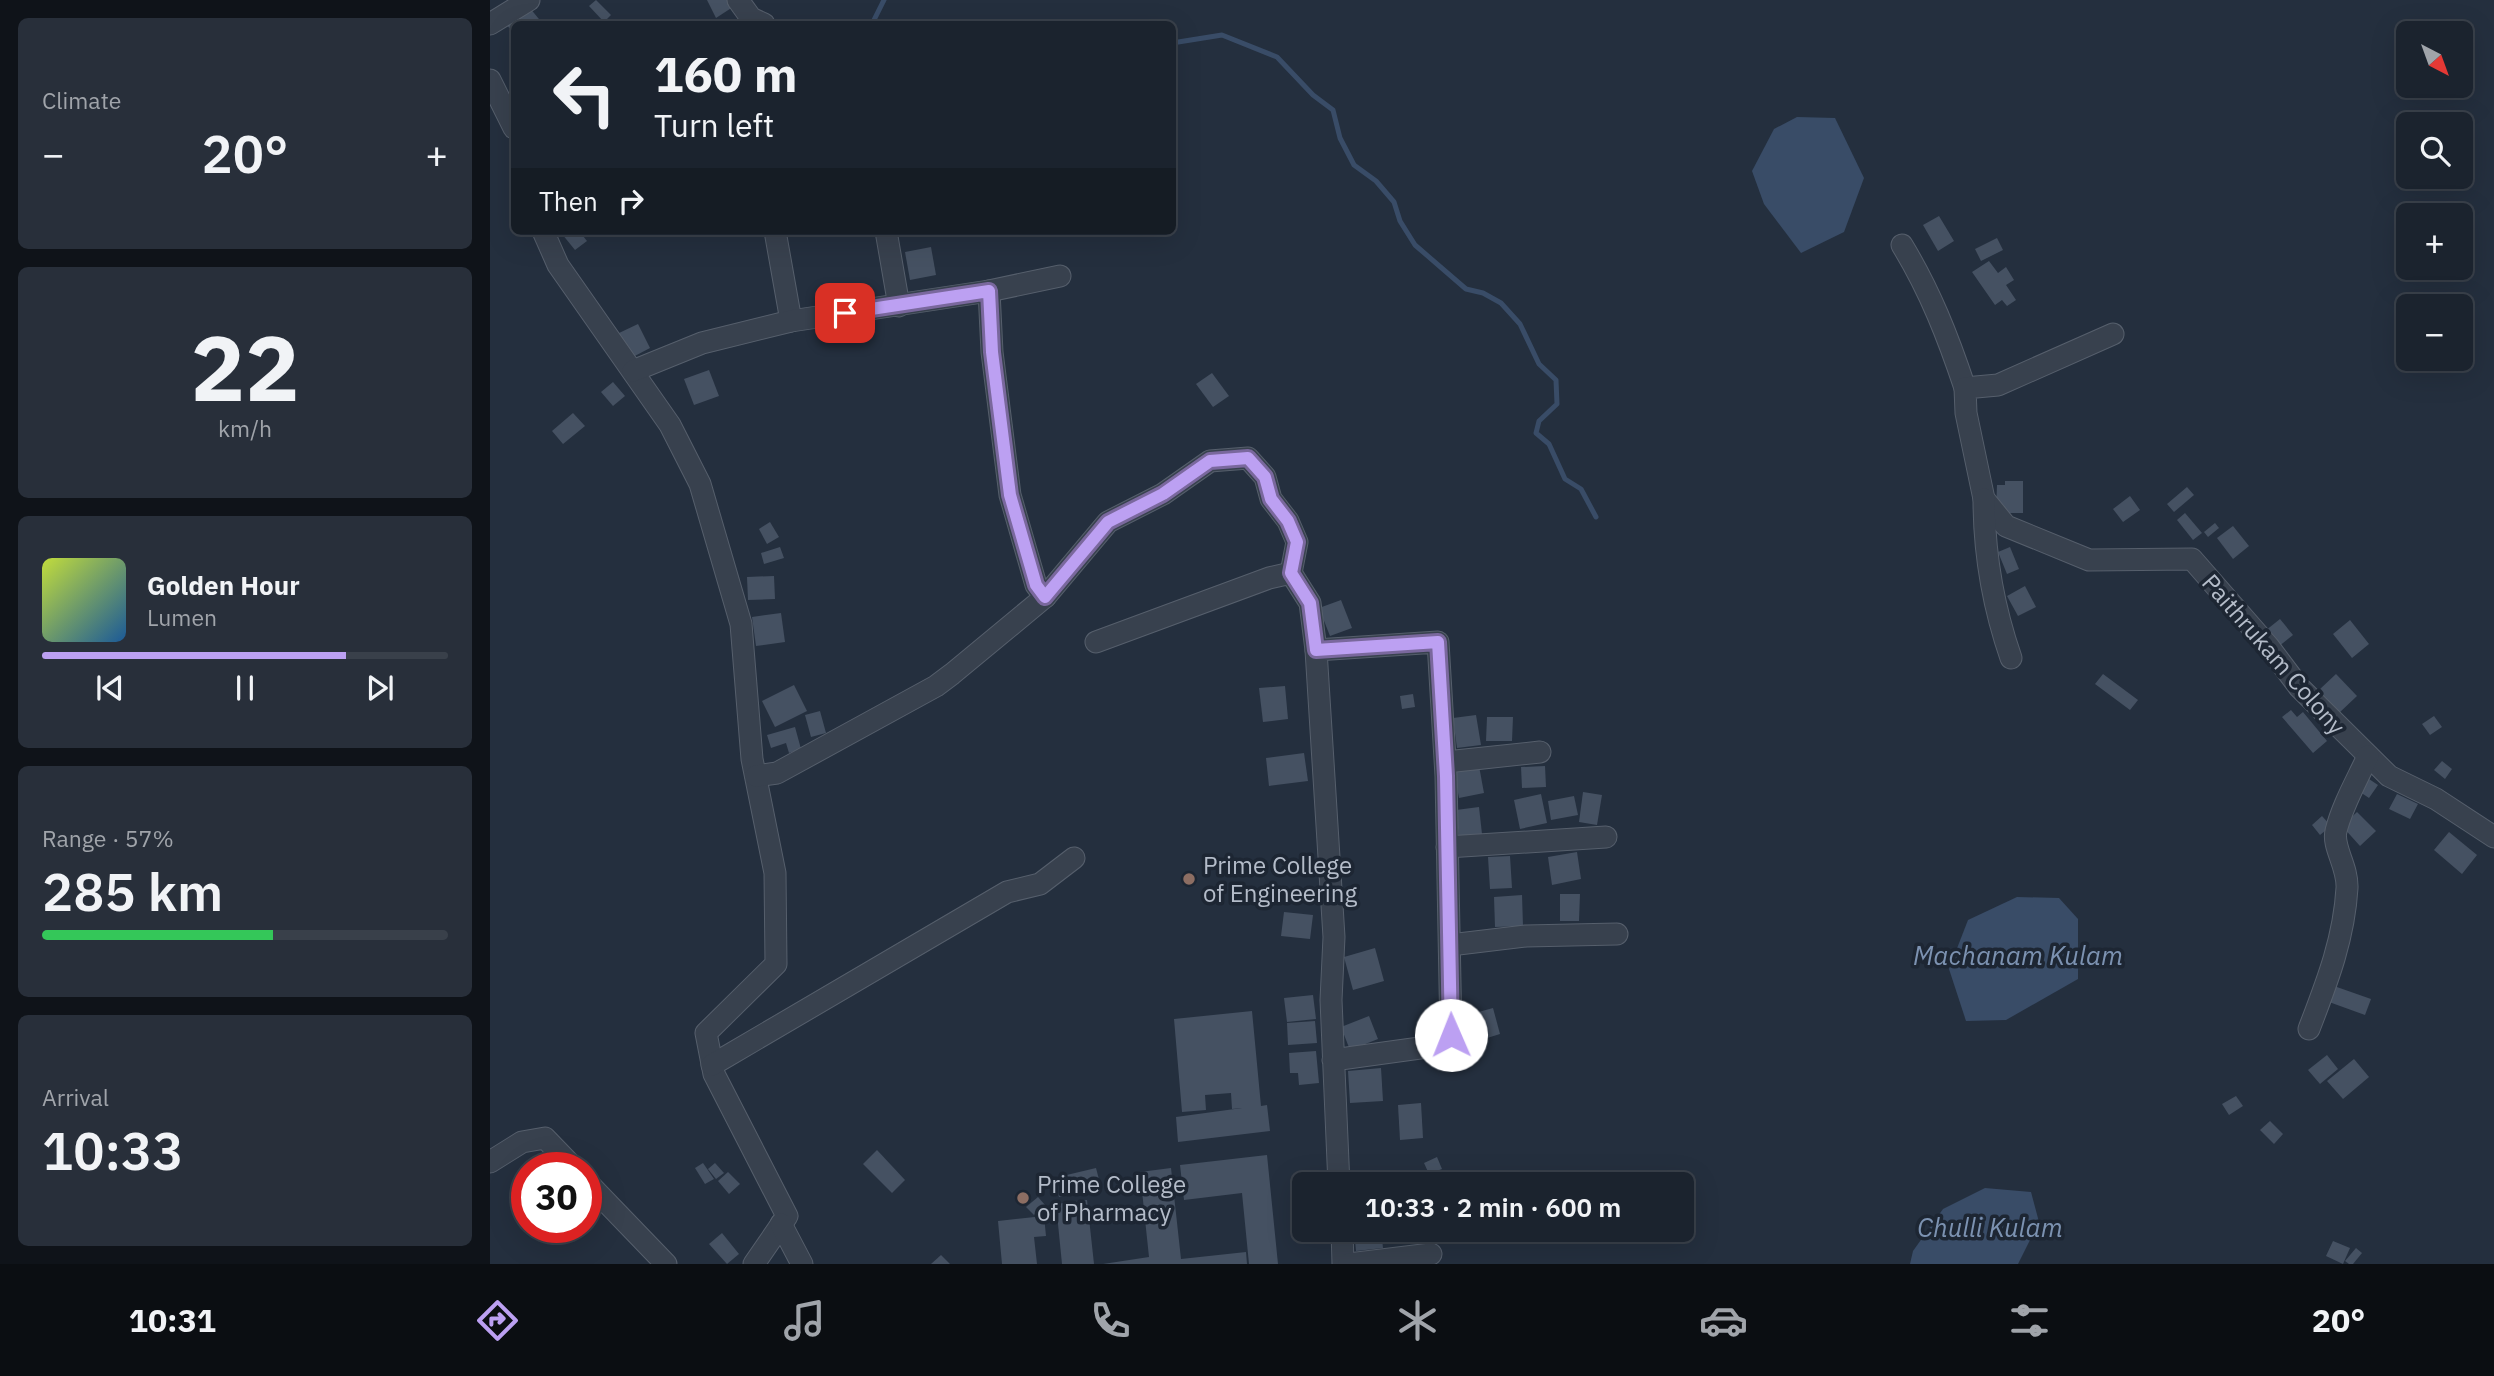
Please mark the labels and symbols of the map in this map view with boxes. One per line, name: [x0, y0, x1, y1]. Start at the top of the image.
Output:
north arrow: [2396, 21, 2473, 98]
pin: [815, 283, 875, 343]
street label: Paithrukam Colony: [2195, 567, 2353, 741]
place label: Prime College of Engineering: [1203, 849, 1357, 909]
marker: Prime College of Engineering: [1181, 871, 1197, 887]
water label: Machanam Kulam: [1913, 938, 2123, 972]
position arrow: [1414, 998, 1488, 1072]
speed limit sign: 30: [511, 1152, 602, 1243]
place label: Prime College of Pharmacy: [1037, 1168, 1186, 1228]
marker: Prime College of Pharmacy: [1015, 1190, 1031, 1206]
water label: Chulli Kulam: [1917, 1210, 2063, 1244]

